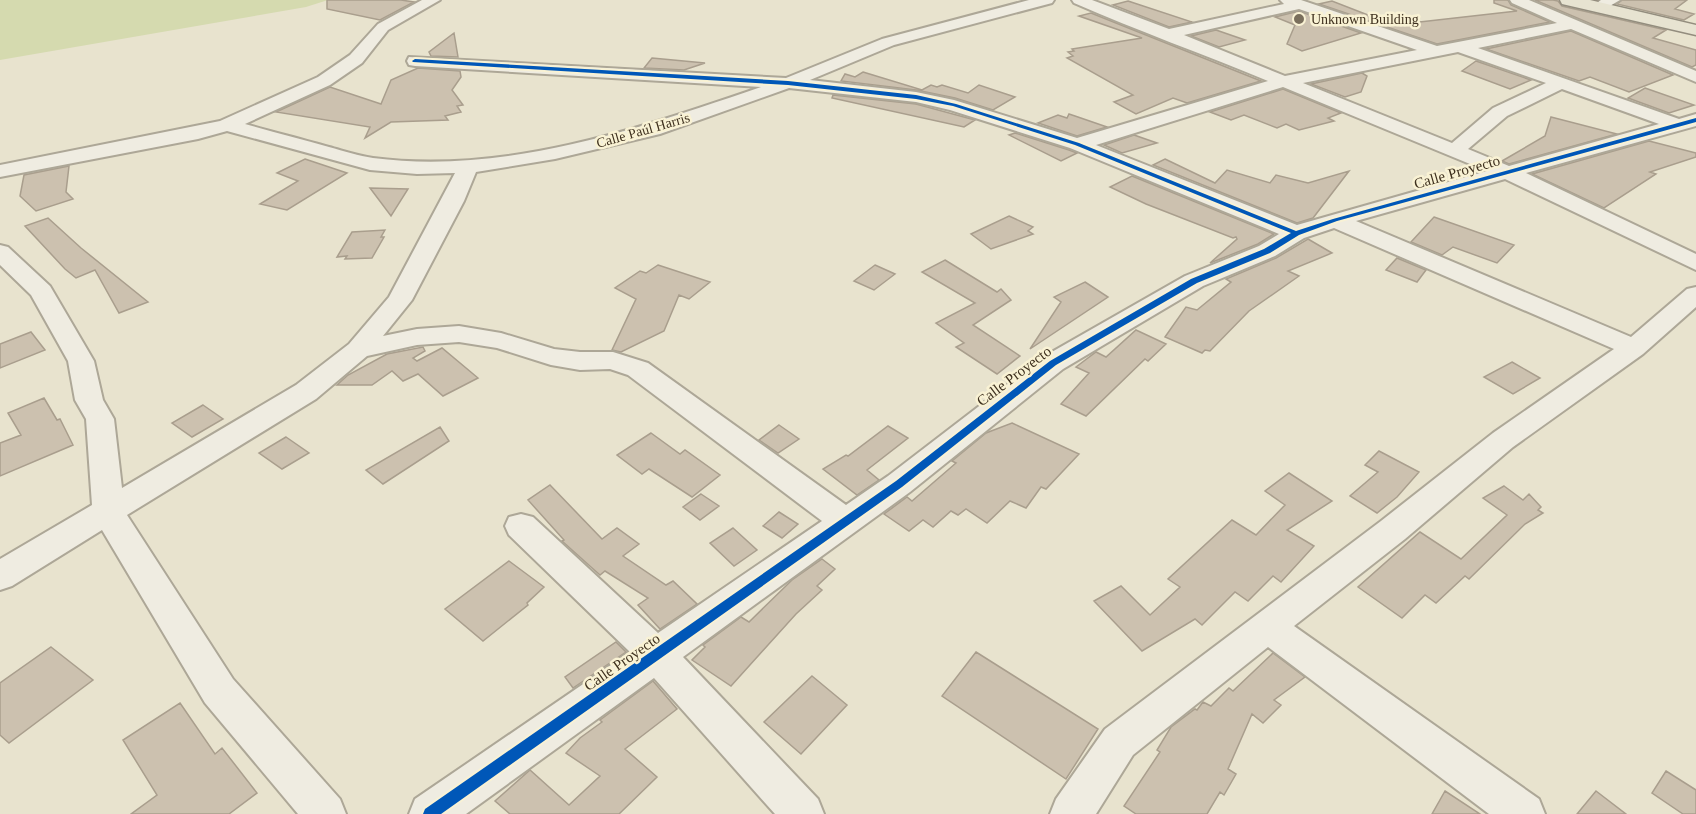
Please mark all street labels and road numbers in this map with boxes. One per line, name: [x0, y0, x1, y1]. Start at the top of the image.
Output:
street label: Calle Paúl Harris: [595, 110, 692, 151]
street label: Calle Proyecto: [1412, 152, 1502, 192]
street label: Calle Proyecto: [974, 343, 1054, 409]
street label: Calle Proyecto: [581, 630, 663, 694]

